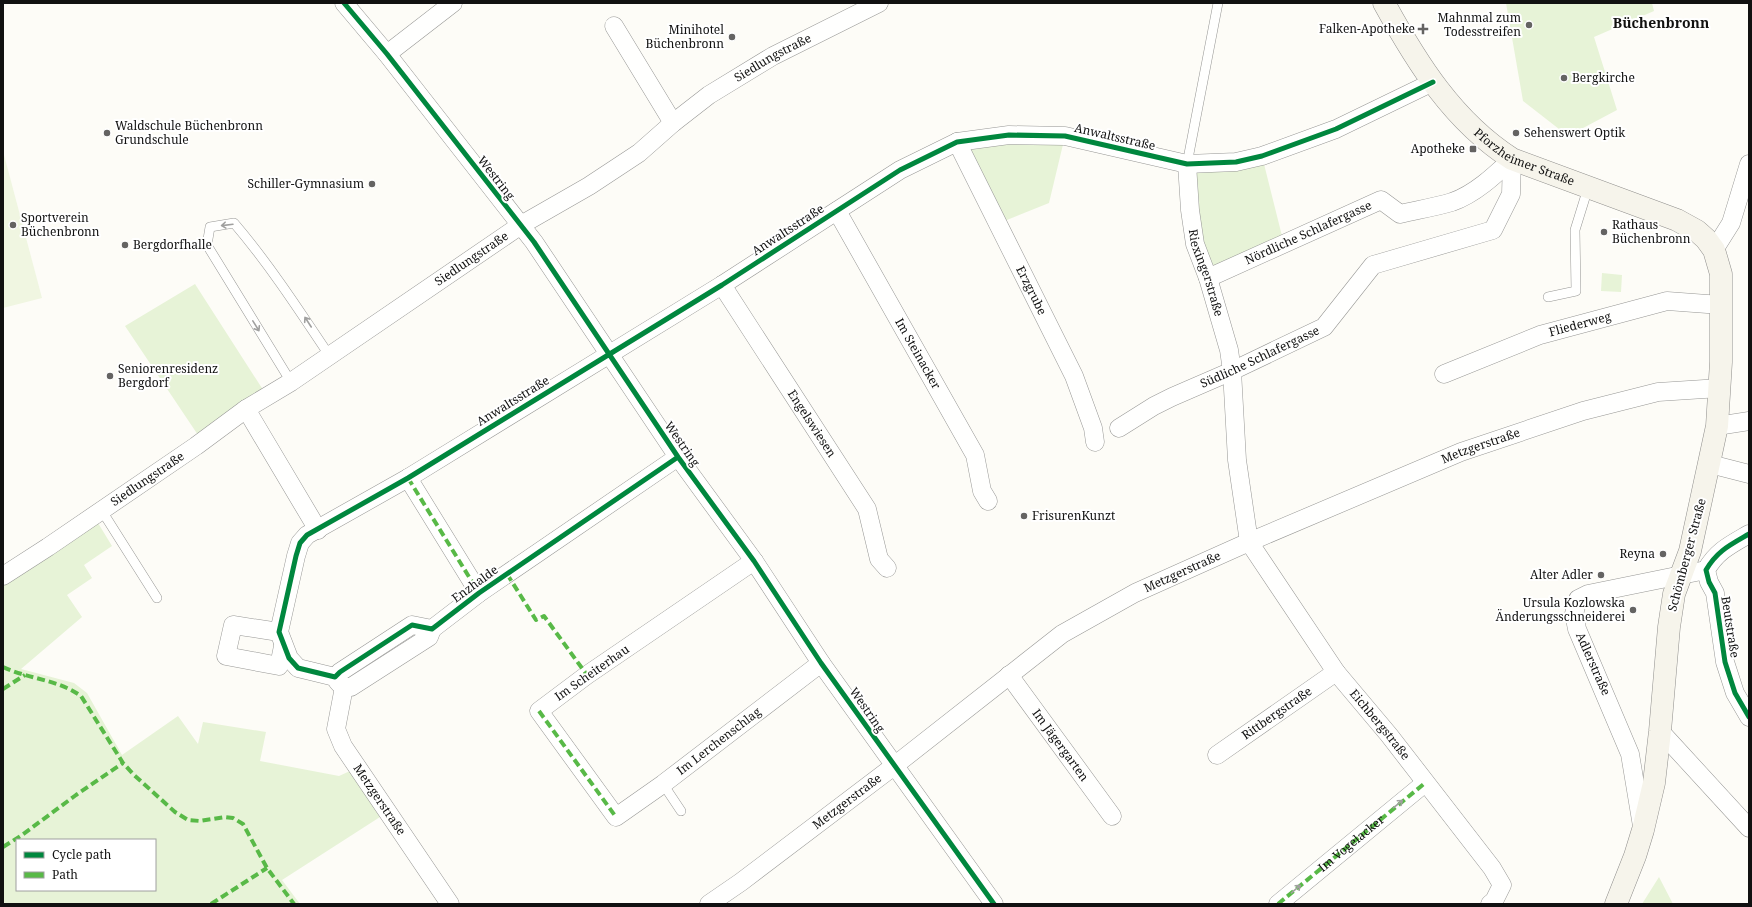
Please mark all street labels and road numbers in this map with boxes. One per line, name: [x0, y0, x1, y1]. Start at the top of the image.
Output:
street label: Siedlungstraße: [731, 29, 814, 86]
street label: Anwaltsstraße: [1073, 119, 1157, 154]
street label: Pforzheimer Straße: [1470, 124, 1577, 189]
street label: Westring: [474, 152, 519, 204]
street label: Nördliche Schlafergasse: [1242, 196, 1374, 268]
street label: Anwaltsstraße: [748, 200, 827, 259]
street label: Siedlungstraße: [431, 227, 511, 290]
street label: Riexingerstraße: [1185, 228, 1228, 318]
street label: Erzgrube: [1012, 263, 1051, 318]
street label: Fliederweg: [1547, 307, 1613, 340]
street label: Im Steinacker: [891, 315, 945, 392]
street label: Südliche Schlafergasse: [1197, 321, 1322, 392]
street label: Anwaltsstraße: [473, 371, 552, 430]
street label: Engelswiesen: [784, 386, 840, 461]
street label: Westring: [661, 418, 704, 470]
street label: Metzgerstraße: [1438, 424, 1522, 467]
street label: Siedlungstraße: [107, 447, 187, 510]
street label: Schömberger Straße: [1663, 496, 1710, 613]
street label: Metzgerstraße: [1141, 547, 1223, 596]
street label: Enzhalde: [448, 561, 501, 606]
street label: Beutstraße: [1717, 595, 1744, 659]
street label: Adlerstraße: [1572, 630, 1615, 698]
street label: Im Scheiterhau: [551, 640, 633, 705]
street label: Rittbergstraße: [1238, 682, 1315, 743]
street label: Westring: [846, 684, 889, 736]
street label: Eichbergstraße: [1346, 685, 1414, 763]
street label: Im Lerchenschlag: [673, 703, 765, 779]
street label: Im Jägergarten: [1029, 705, 1093, 785]
street label: Metzgerstraße: [350, 760, 410, 838]
street label: Metzgerstraße: [809, 769, 885, 833]
street label: Im Vogelacker: [1314, 811, 1388, 876]

